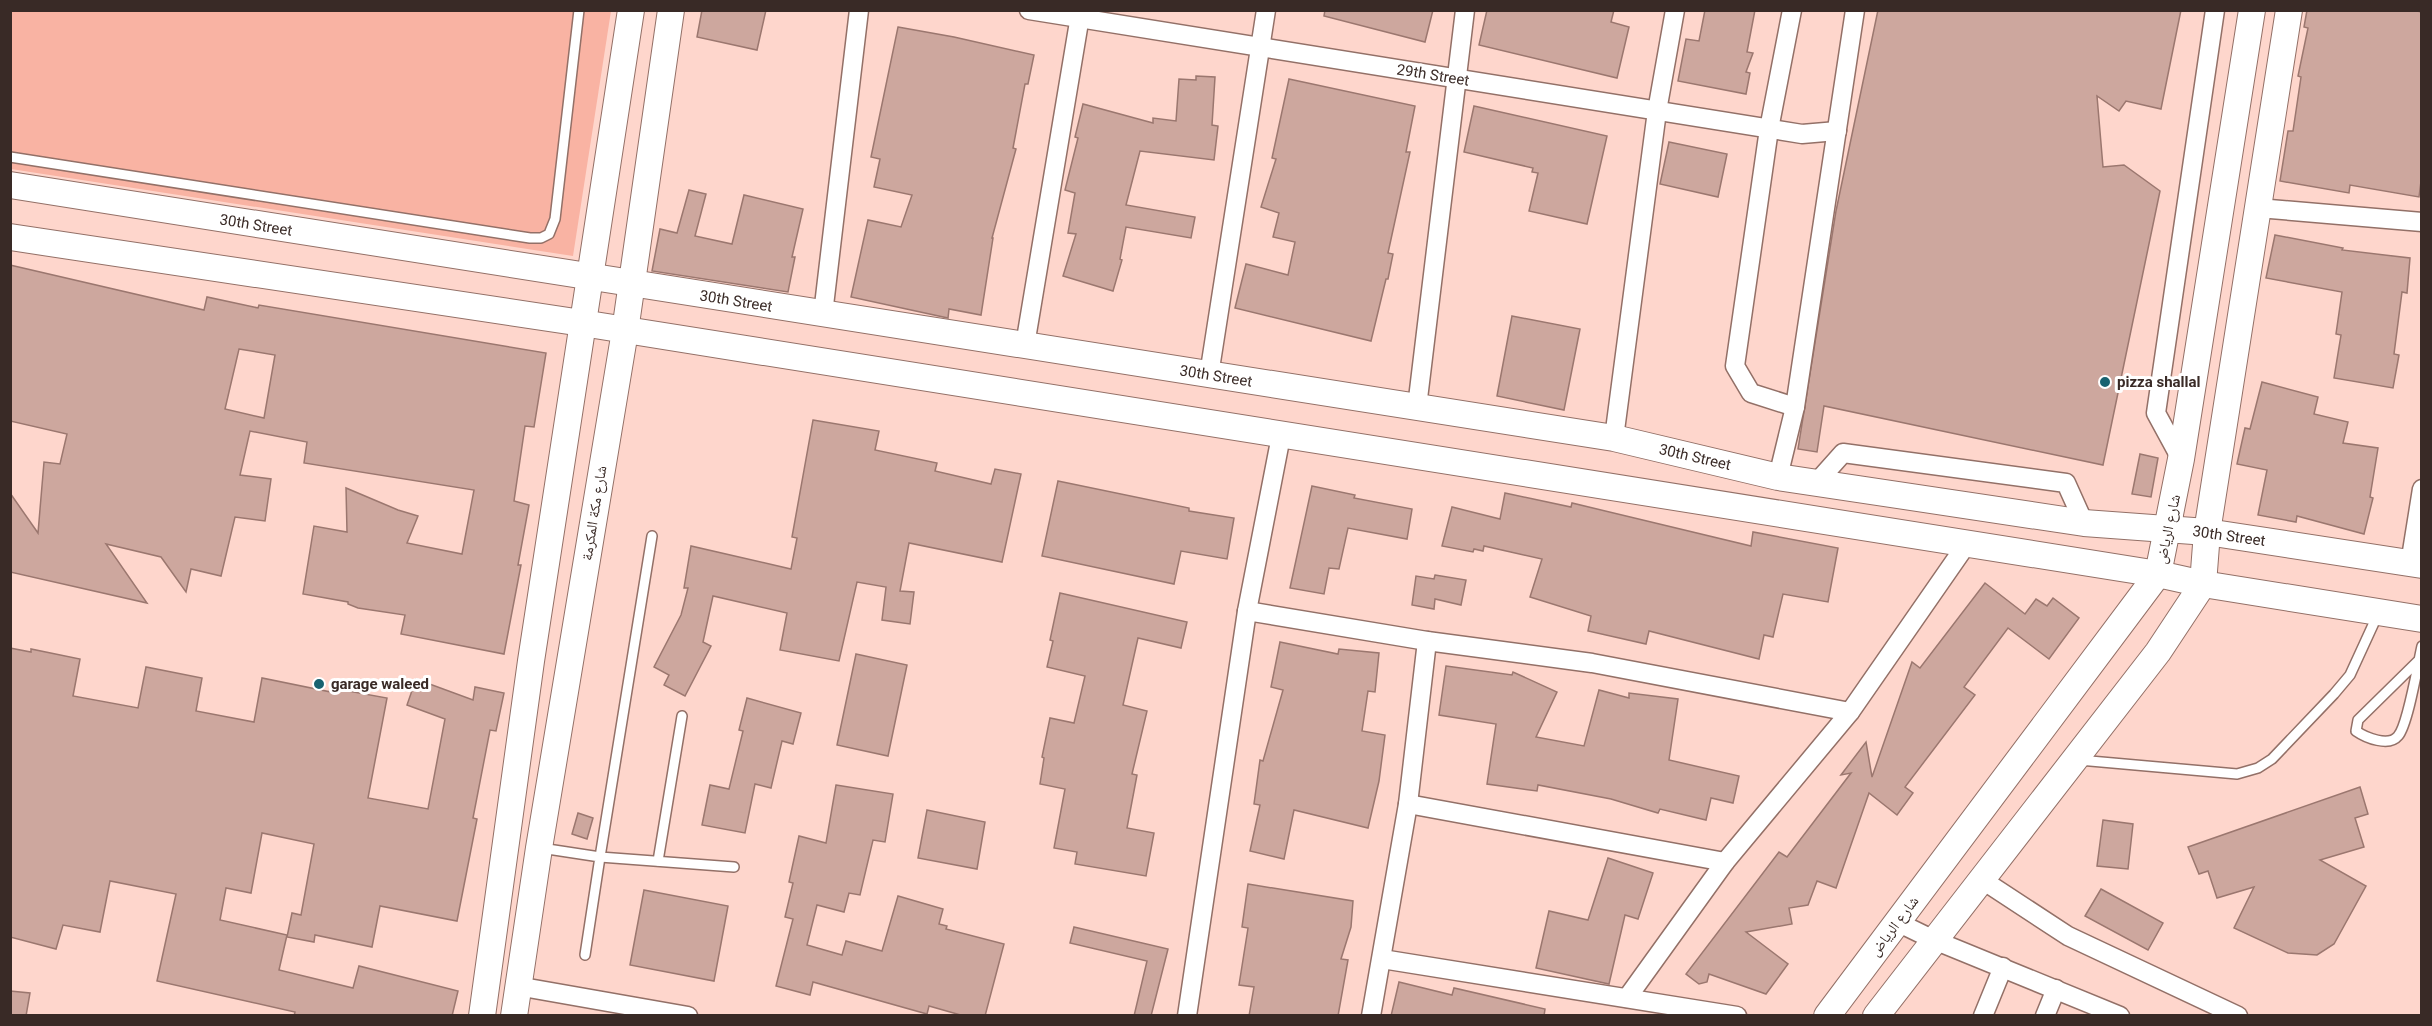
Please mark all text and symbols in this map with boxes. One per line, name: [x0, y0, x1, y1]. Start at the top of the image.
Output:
street label: 29th Street: [1395, 60, 1471, 90]
street label: 30th Street: [218, 210, 294, 240]
street label: 30th Street: [698, 286, 774, 316]
street label: 30th Street: [1178, 361, 1254, 391]
place label: pizza shallal: [2117, 373, 2201, 391]
marker: pizza shallal: [2098, 375, 2112, 389]
street label: 30th Street: [1657, 440, 1733, 474]
street label: شارع مكة المكرمة: [578, 464, 611, 562]
street label: شارع الرياض: [2152, 493, 2185, 566]
street label: 30th Street: [2191, 522, 2267, 550]
place label: garage waleed: [331, 675, 429, 693]
marker: garage waleed: [312, 677, 326, 691]
street label: شارع الرياض: [1866, 892, 1923, 960]

